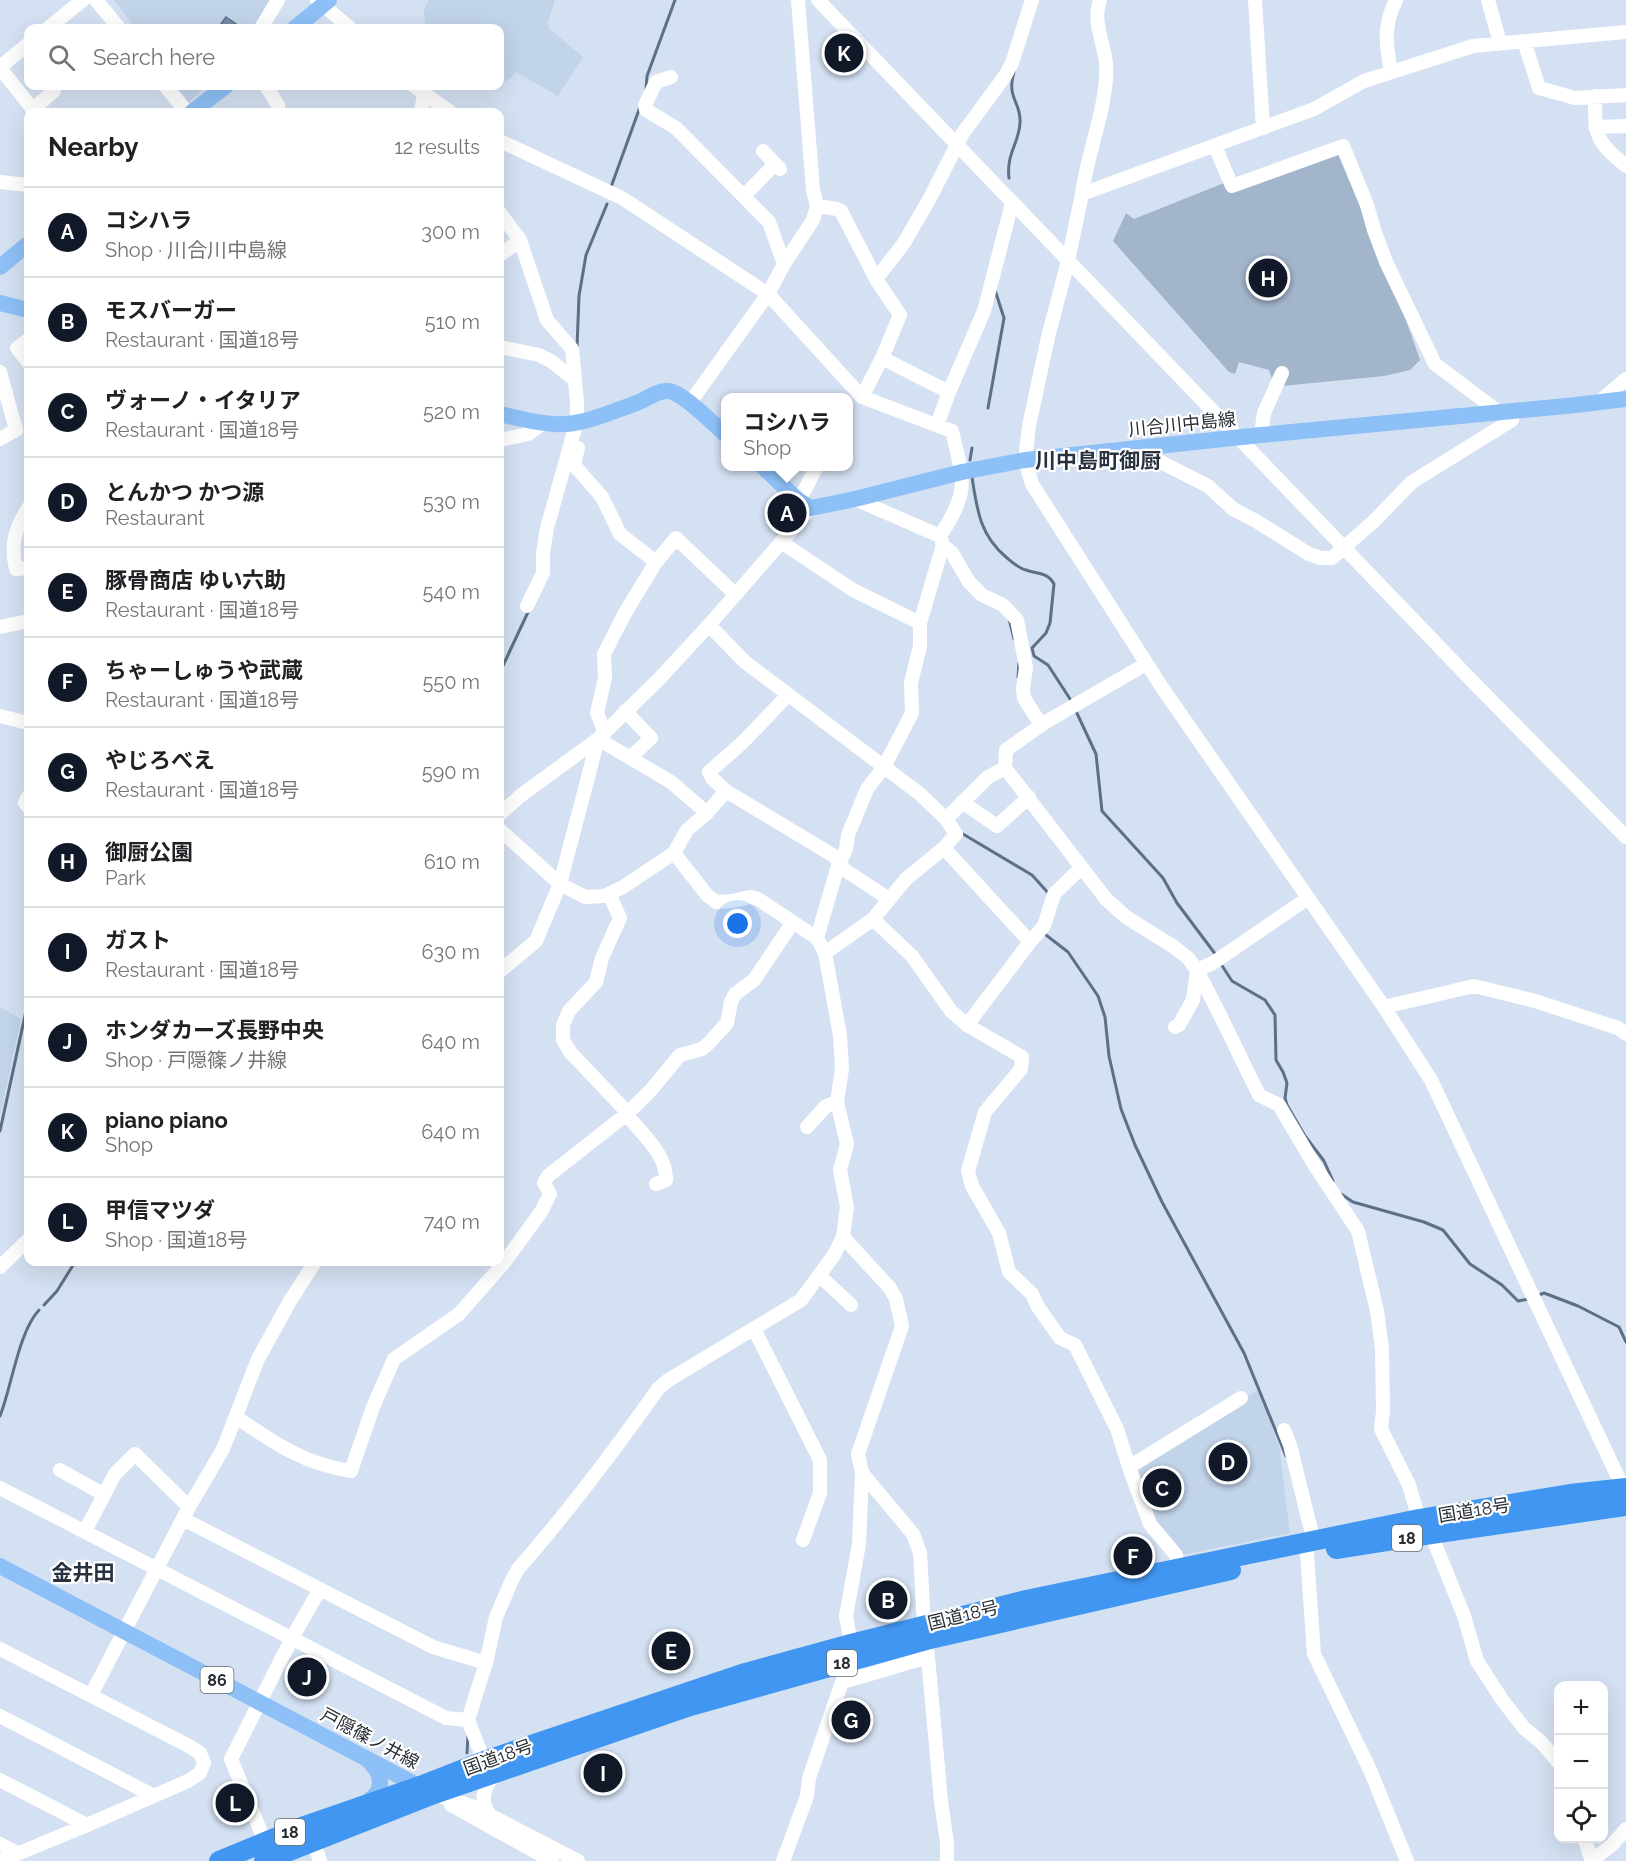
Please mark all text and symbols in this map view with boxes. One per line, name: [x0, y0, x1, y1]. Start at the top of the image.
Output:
search box: [24, 24, 504, 90]
pin: K: [824, 31, 864, 76]
icon: search: [45, 41, 78, 74]
text: Search here: [93, 44, 215, 70]
text: Nearby: [48, 132, 138, 162]
text: 12 results: [394, 135, 480, 159]
text: コシハラ: [105, 207, 192, 233]
text: A: [61, 220, 74, 244]
text: 300 m: [421, 220, 480, 244]
text: Shop · 川合川中島線: [105, 238, 287, 262]
pin: H: [1248, 256, 1288, 300]
text: モスバーガー: [105, 297, 237, 323]
text: B: [61, 310, 74, 334]
text: 510 m: [425, 310, 480, 334]
text: Restaurant · 国道18号: [105, 328, 299, 352]
text: ヴォーノ・イタリア: [105, 387, 301, 413]
popup: [721, 393, 853, 471]
text: C: [61, 400, 74, 424]
text: 520 m: [423, 400, 480, 424]
street label: 川合川中島線: [1127, 408, 1237, 440]
text: コシハラ: [743, 409, 831, 435]
text: Restaurant · 国道18号: [105, 418, 299, 442]
text: Shop: [743, 436, 791, 460]
district label: 川中島町御厨: [1035, 448, 1161, 473]
text: とんかつ かつ源: [105, 479, 264, 505]
text: D: [60, 490, 75, 514]
text: 530 m: [423, 490, 480, 514]
pin: A: [768, 490, 806, 536]
text: Restaurant: [105, 506, 205, 530]
text: 豚骨商店 ゆい六助: [105, 567, 286, 593]
text: E: [61, 580, 74, 604]
text: 540 m: [422, 580, 480, 604]
text: Restaurant · 国道18号: [105, 598, 299, 622]
text: ちゃーしゅうや武蔵: [105, 657, 303, 683]
text: F: [62, 670, 73, 694]
text: 550 m: [422, 670, 480, 694]
text: Restaurant · 国道18号: [105, 688, 299, 712]
text: やじろべえ: [105, 747, 215, 773]
text: G: [60, 760, 75, 784]
text: 590 m: [422, 760, 480, 784]
text: Restaurant · 国道18号: [105, 778, 299, 802]
text: 御厨公園: [105, 839, 193, 865]
text: H: [60, 850, 75, 874]
text: 610 m: [424, 850, 480, 874]
text: Park: [105, 866, 146, 890]
your location: [723, 909, 752, 938]
text: ガスト: [105, 927, 171, 953]
text: I: [65, 940, 70, 964]
text: 630 m: [422, 940, 480, 964]
text: Restaurant · 国道18号: [105, 958, 299, 982]
text: ホンダカーズ長野中央: [105, 1017, 324, 1043]
text: J: [63, 1030, 72, 1054]
text: 640 m: [421, 1030, 480, 1054]
text: Shop · 戸隠篠ノ井線: [105, 1048, 287, 1072]
text: piano piano: [105, 1107, 228, 1133]
text: K: [61, 1120, 74, 1144]
text: 640 m: [421, 1120, 480, 1144]
text: Shop: [105, 1133, 153, 1157]
text: 甲信マツダ: [105, 1197, 215, 1223]
text: L: [62, 1210, 73, 1234]
text: 740 m: [424, 1210, 480, 1234]
text: Shop · 国道18号: [105, 1228, 247, 1252]
pin: D: [1208, 1440, 1248, 1484]
pin: C: [1142, 1466, 1182, 1510]
street label: 国道18号: [1437, 1494, 1511, 1526]
road number: 18: [1392, 1525, 1422, 1551]
pin: F: [1114, 1534, 1152, 1578]
district label: 金井田: [52, 1560, 115, 1585]
pin: B: [868, 1578, 908, 1622]
street label: 国道18号: [925, 1596, 1001, 1634]
pin: E: [652, 1628, 690, 1674]
road number: 18: [827, 1650, 857, 1676]
pin: J: [288, 1654, 326, 1700]
road number: 86: [200, 1667, 234, 1693]
map controls: [1554, 1681, 1608, 1843]
button: +: [1554, 1681, 1608, 1735]
pin: G: [832, 1698, 870, 1742]
street label: 戸隠篠ノ井線: [317, 1703, 423, 1773]
street label: 国道18号: [460, 1735, 536, 1779]
button: −: [1554, 1735, 1608, 1789]
pin: I: [584, 1750, 622, 1796]
pin: L: [216, 1780, 254, 1826]
button: locate: [1554, 1789, 1608, 1843]
road number: 18: [275, 1819, 305, 1845]

